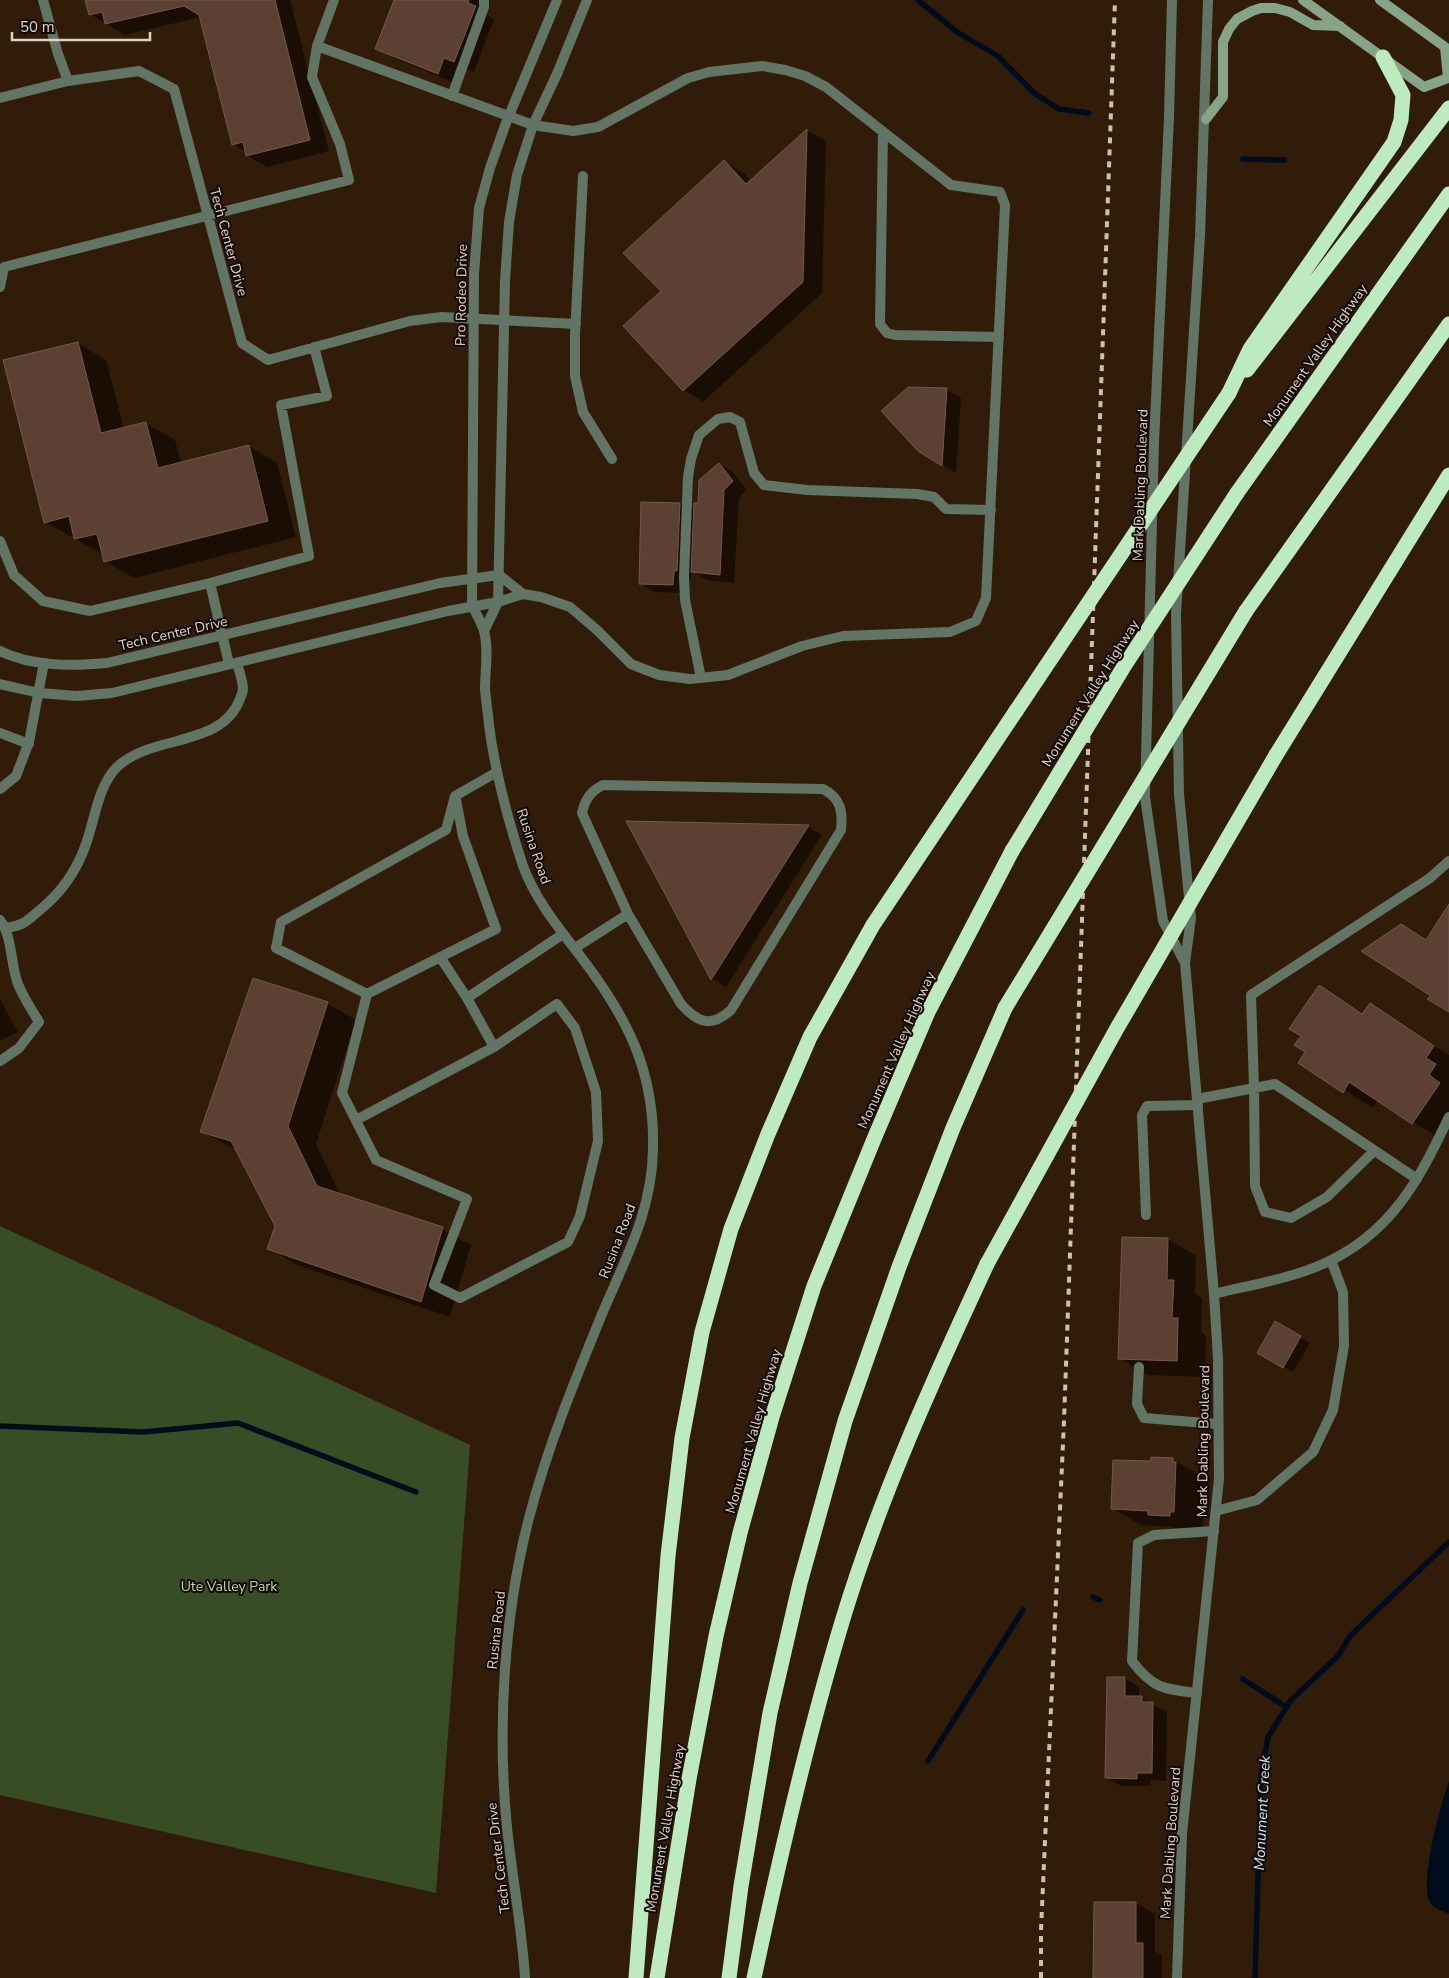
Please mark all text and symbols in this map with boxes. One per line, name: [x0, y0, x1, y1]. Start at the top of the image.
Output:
scale bar: [12, 10, 150, 42]
text: 50 m: [20, 17, 55, 37]
street label: Tech Center Drive: [205, 186, 252, 298]
street label: Pro Rodeo Drive: [451, 244, 472, 346]
street label: Monument Valley Highway: [1259, 279, 1372, 430]
street label: Mark Dabling Boulevard: [1128, 409, 1153, 561]
street label: Tech Center Drive: [117, 612, 229, 655]
street label: Monument Valley Highway: [1037, 615, 1144, 770]
street label: Rusina Road: [512, 806, 555, 886]
street label: Monument Valley Highway: [853, 968, 940, 1132]
street label: Rusina Road: [594, 1201, 640, 1281]
street label: Monument Valley Highway: [721, 1346, 786, 1516]
street label: Mark Dabling Boulevard: [1193, 1365, 1214, 1517]
park label: Ute Valley Park: [181, 1577, 278, 1596]
street label: Rusina Road: [483, 1590, 510, 1670]
street label: Monument Valley Highway: [641, 1742, 690, 1914]
water label: Monument Creek: [1249, 1754, 1275, 1871]
street label: Mark Dabling Boulevard: [1156, 1766, 1185, 1920]
street label: Tech Center Drive: [482, 1802, 515, 1914]

